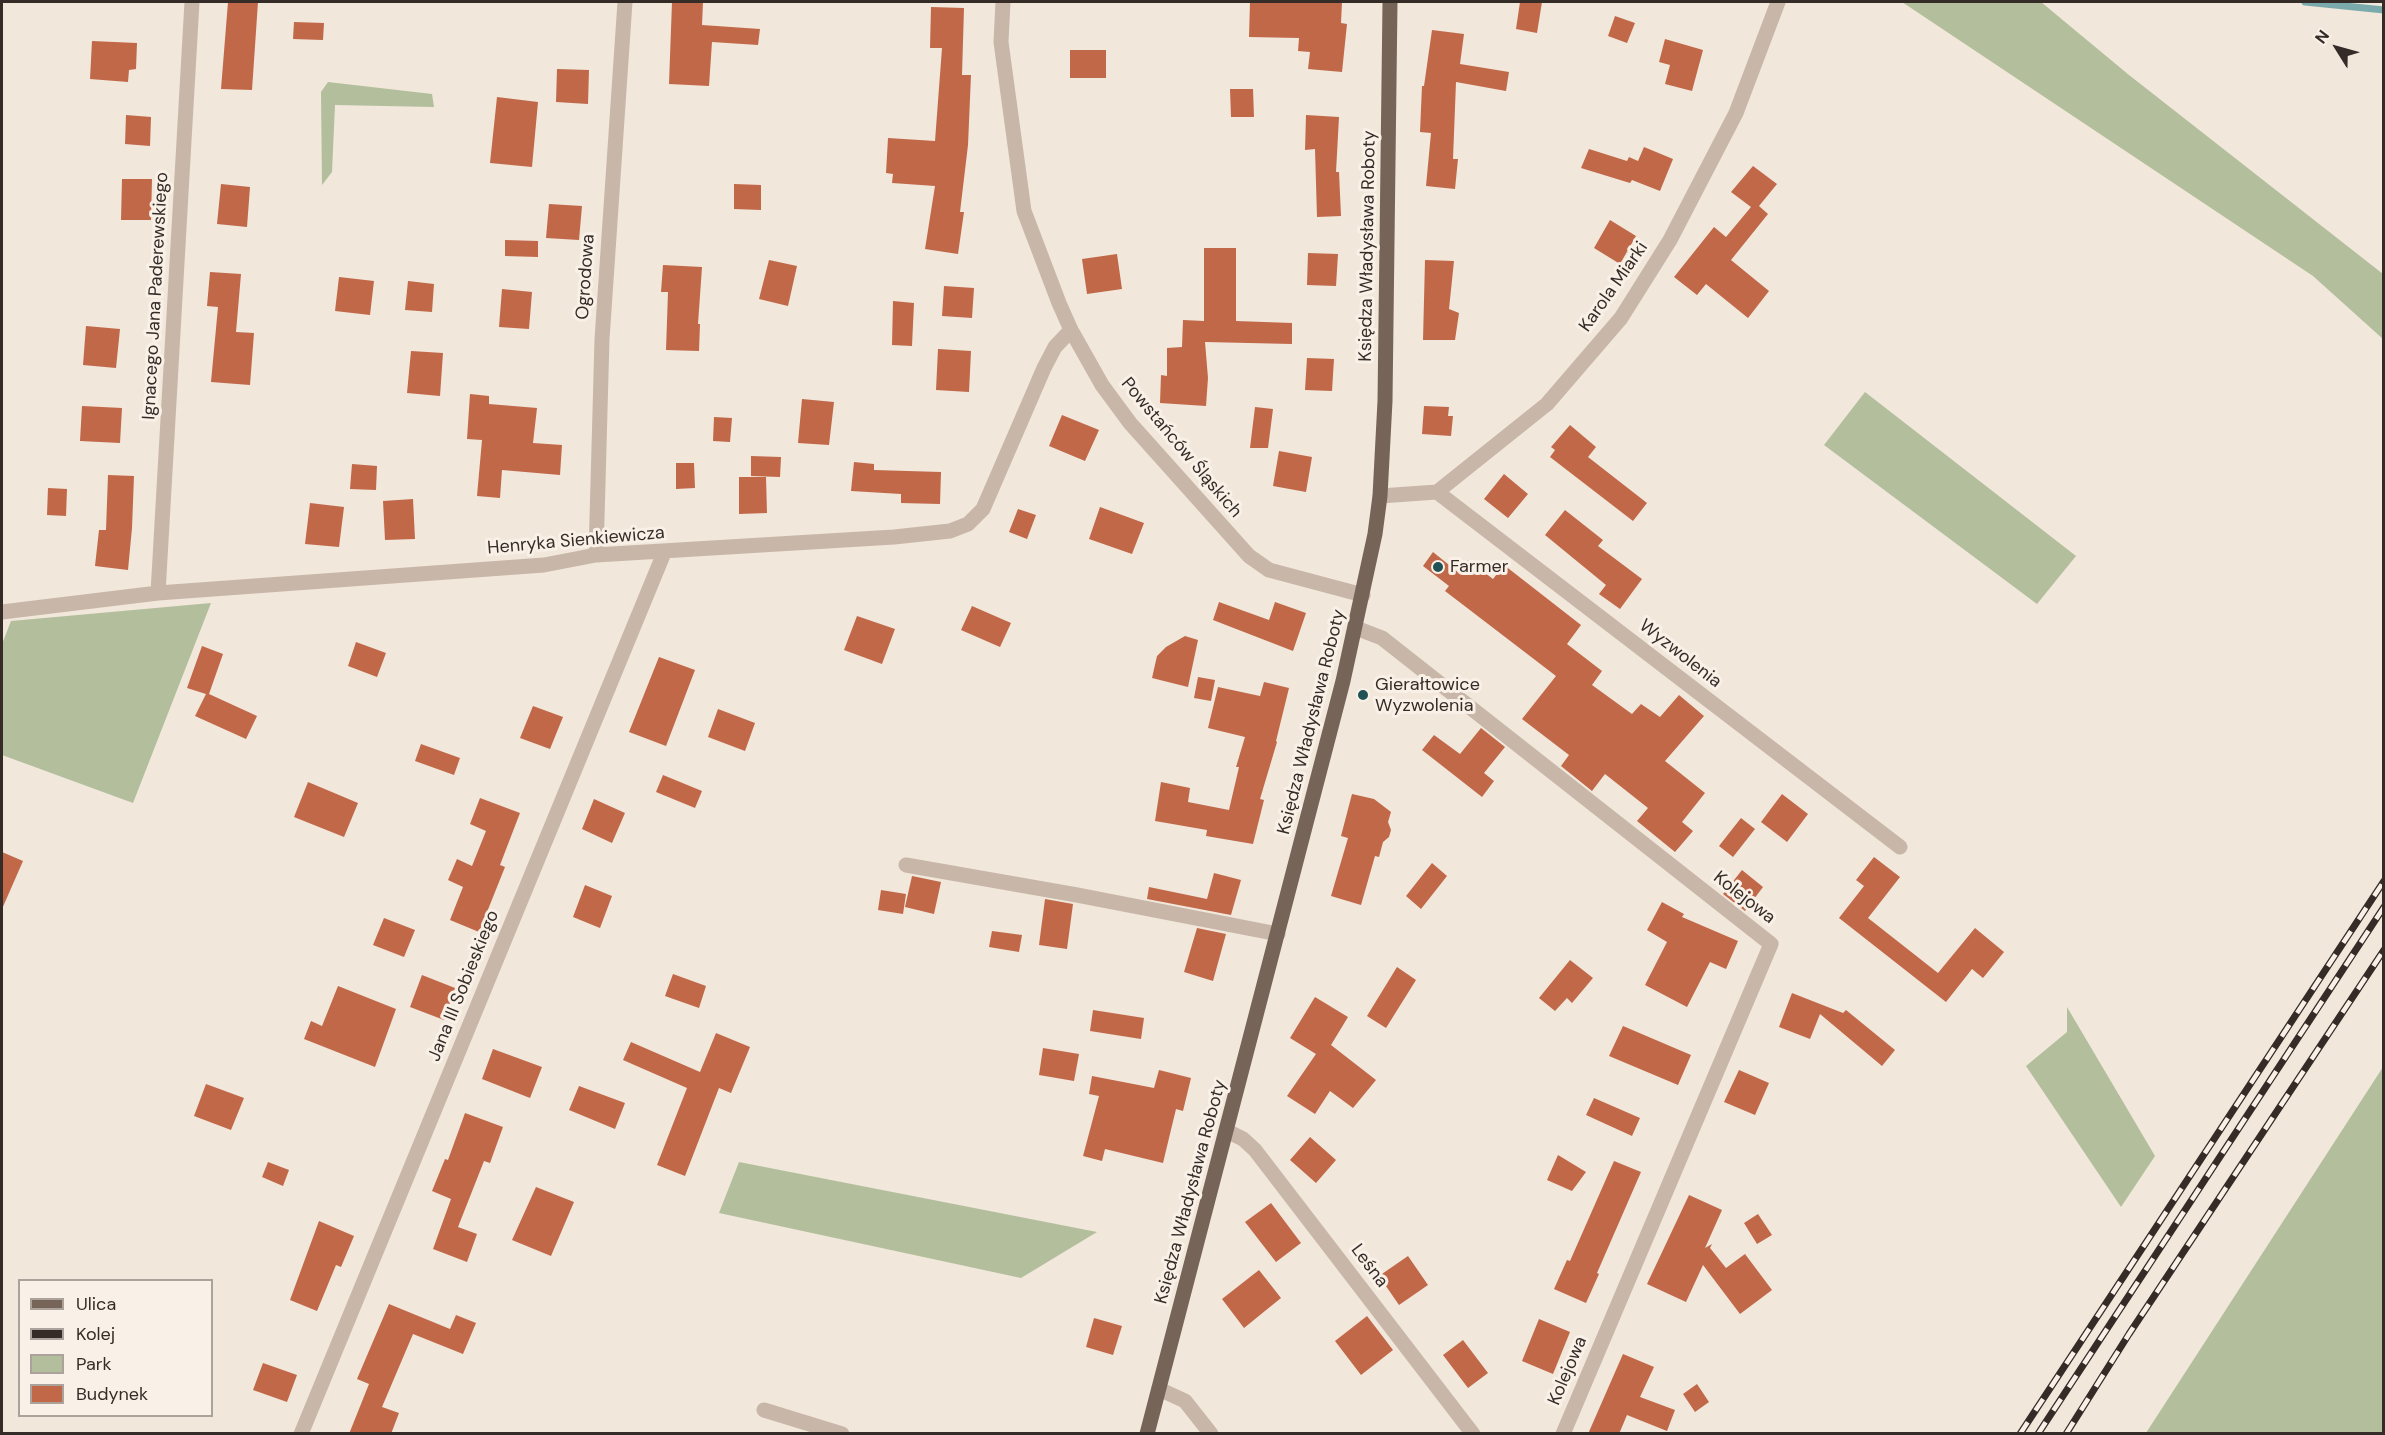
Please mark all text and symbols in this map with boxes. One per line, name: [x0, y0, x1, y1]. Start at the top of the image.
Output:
north arrow: [2307, 18, 2367, 78]
text: N: [2310, 26, 2334, 48]
street label: Księdza Władysława Roboty: [1355, 130, 1381, 362]
street label: Ignacego Jana Paderewskiego: [139, 172, 173, 420]
street label: Ogrodowa: [572, 233, 600, 321]
street label: Karola Miarki: [1575, 238, 1653, 336]
street label: Powstańców Śląskich: [1116, 374, 1246, 522]
street label: Henryka Sienkiewicza: [486, 522, 666, 560]
place label: Farmer: [1450, 556, 1508, 578]
marker: Farmer: [1431, 560, 1445, 574]
street label: Księdza Władysława Roboty: [1274, 607, 1350, 837]
street label: Wyzwolenia: [1635, 615, 1725, 693]
place label: Gierałtowice Wyzwolenia: [1375, 674, 1480, 716]
marker: Gierałtowice Wyzwolenia: [1356, 688, 1370, 702]
street label: Kolejowa: [1709, 867, 1779, 929]
street label: Jana III Sobieskiego: [424, 907, 504, 1065]
street label: Księdza Władysława Roboty: [1151, 1078, 1231, 1306]
street label: Leśna: [1346, 1240, 1392, 1292]
legend: [18, 1279, 213, 1417]
text: Ulica: [76, 1292, 116, 1316]
text: Kolej: [76, 1322, 115, 1346]
street label: Kolejowa: [1544, 1333, 1592, 1409]
text: Park: [76, 1352, 112, 1376]
text: Budynek: [76, 1382, 148, 1406]

